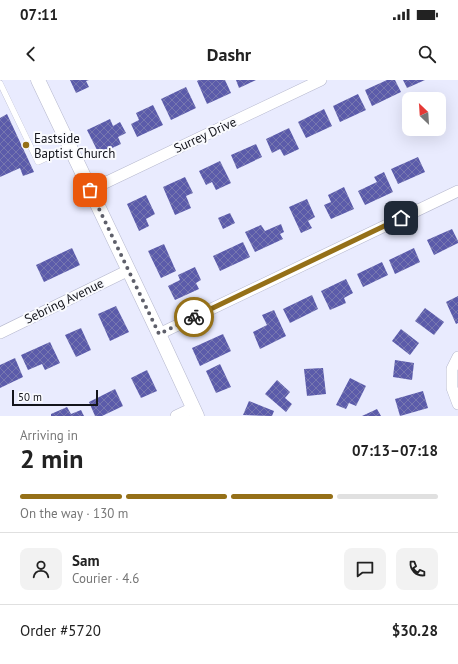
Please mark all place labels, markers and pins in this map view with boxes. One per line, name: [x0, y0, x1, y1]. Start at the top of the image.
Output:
place label: Eastside Baptist Church: [34, 130, 115, 162]
marker: Eastside Baptist Church: [21, 140, 31, 150]
pin: [73, 173, 107, 207]
pin: [384, 201, 418, 235]

